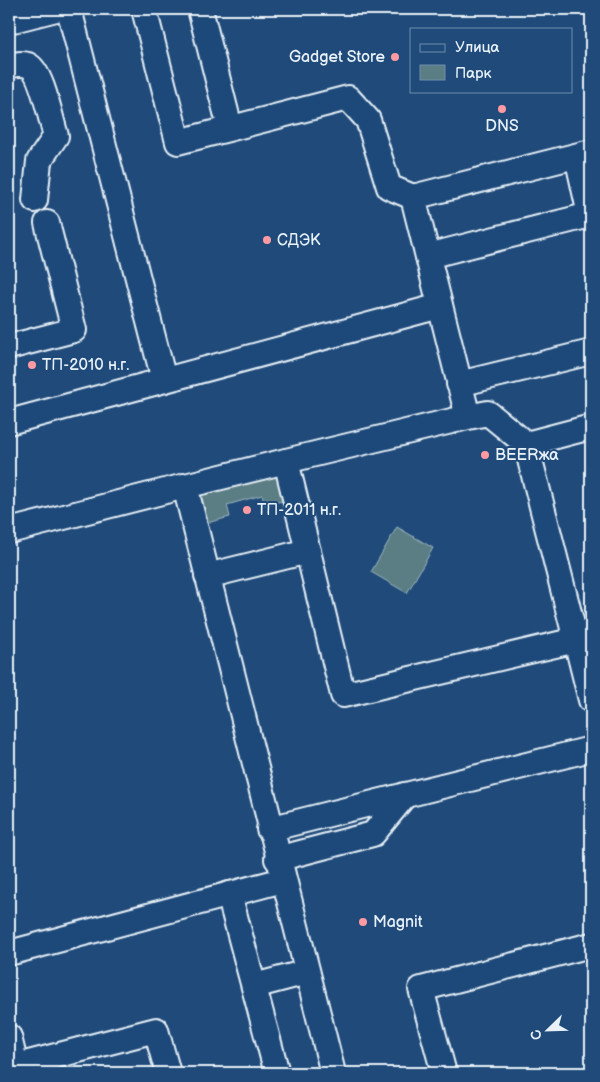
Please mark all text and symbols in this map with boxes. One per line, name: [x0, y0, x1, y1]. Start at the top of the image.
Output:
legend: [410, 28, 572, 92]
text: Улица: [455, 38, 500, 57]
place label: Gadget Store: [289, 48, 385, 67]
marker: Gadget Store: [389, 51, 401, 63]
text: Парк: [455, 64, 492, 83]
marker: DNS: [496, 103, 508, 115]
place label: DNS: [485, 117, 519, 136]
place label: СДЭК: [277, 231, 321, 250]
marker: СДЭК: [261, 234, 273, 246]
place label: ТП-2010 н.г.: [42, 356, 129, 375]
marker: ТП-2010 н.г.: [26, 359, 38, 371]
place label: BEERжа: [495, 446, 559, 465]
marker: BEERжа: [479, 449, 491, 461]
place label: ТП-2011 н.г.: [257, 501, 341, 520]
marker: ТП-2011 н.г.: [241, 504, 253, 516]
place label: Magnit: [373, 913, 423, 932]
marker: Magnit: [357, 916, 369, 928]
north arrow: [522, 1004, 572, 1054]
text: С: [527, 1027, 546, 1043]

